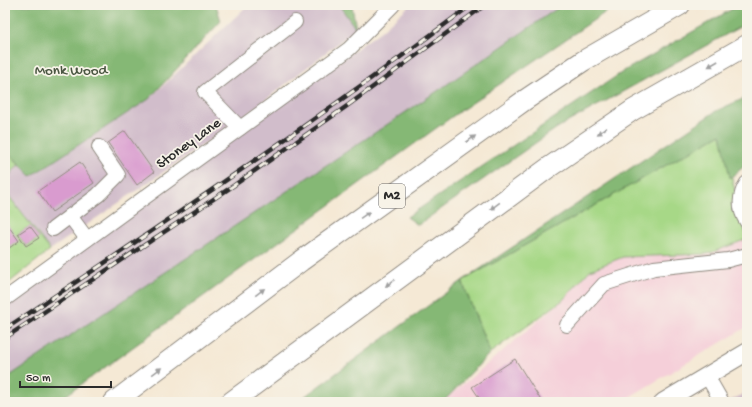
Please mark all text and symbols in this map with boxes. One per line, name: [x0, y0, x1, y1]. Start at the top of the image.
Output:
one-way arrow: [707, 61, 719, 68]
park label: Monk Wood: [35, 62, 109, 80]
street label: Stoney Lane: [153, 114, 225, 173]
one-way arrow: [596, 127, 607, 135]
one-way arrow: [465, 135, 476, 143]
road number: M2: [379, 184, 405, 208]
one-way arrow: [490, 201, 500, 209]
one-way arrow: [360, 211, 371, 219]
one-way arrow: [385, 279, 396, 287]
one-way arrow: [255, 288, 266, 296]
scale bar: [20, 363, 111, 389]
one-way arrow: [152, 367, 162, 375]
text: 50 m: [26, 372, 51, 386]

